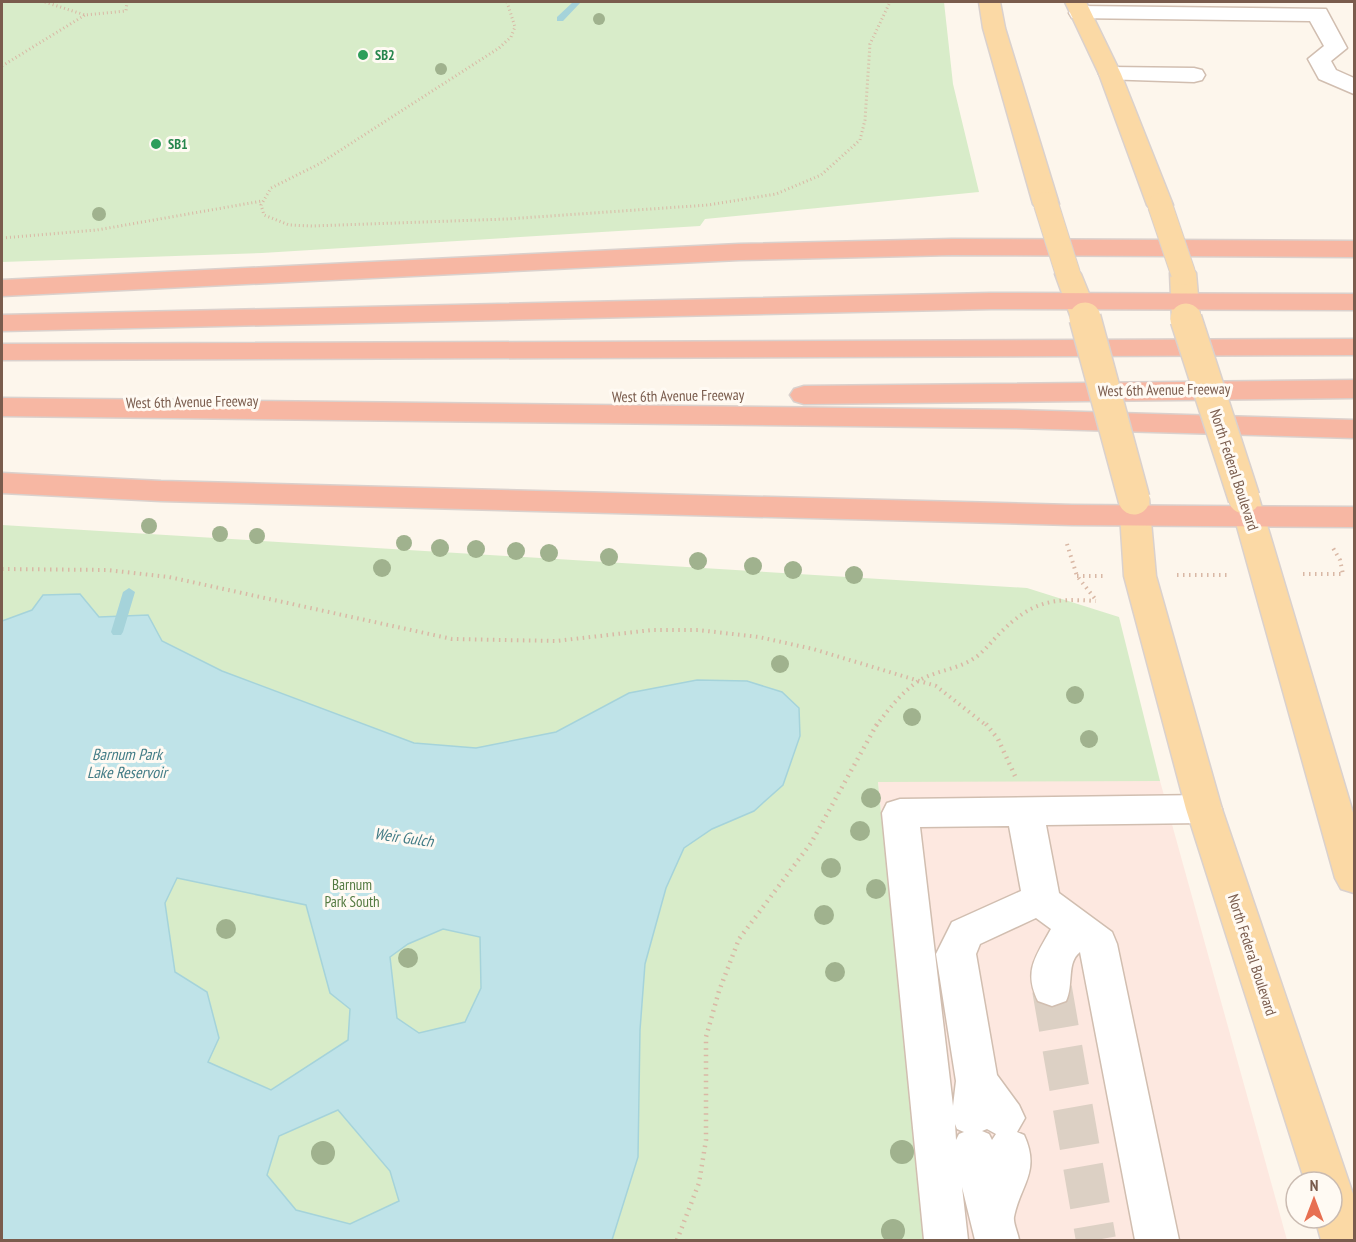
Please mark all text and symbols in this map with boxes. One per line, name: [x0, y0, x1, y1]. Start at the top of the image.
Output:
place label: SB2: [375, 46, 395, 64]
marker: SB2: [356, 48, 370, 62]
place label: SB1: [168, 135, 188, 153]
marker: SB1: [149, 137, 163, 151]
street label: West 6th Avenue Freeway: [1098, 379, 1231, 400]
street label: West 6th Avenue Freeway: [612, 385, 745, 406]
street label: West 6th Avenue Freeway: [126, 391, 259, 412]
street label: North Federal Boulevard: [1206, 407, 1263, 533]
water label: Barnum Park Lake Reservoir: [87, 744, 170, 782]
water label: Weir Gulch: [373, 823, 436, 851]
park label: Barnum Park South: [324, 875, 380, 911]
street label: North Federal Boulevard: [1224, 892, 1281, 1018]
north arrow: [1284, 1170, 1344, 1230]
text: N: [1310, 1175, 1318, 1195]

